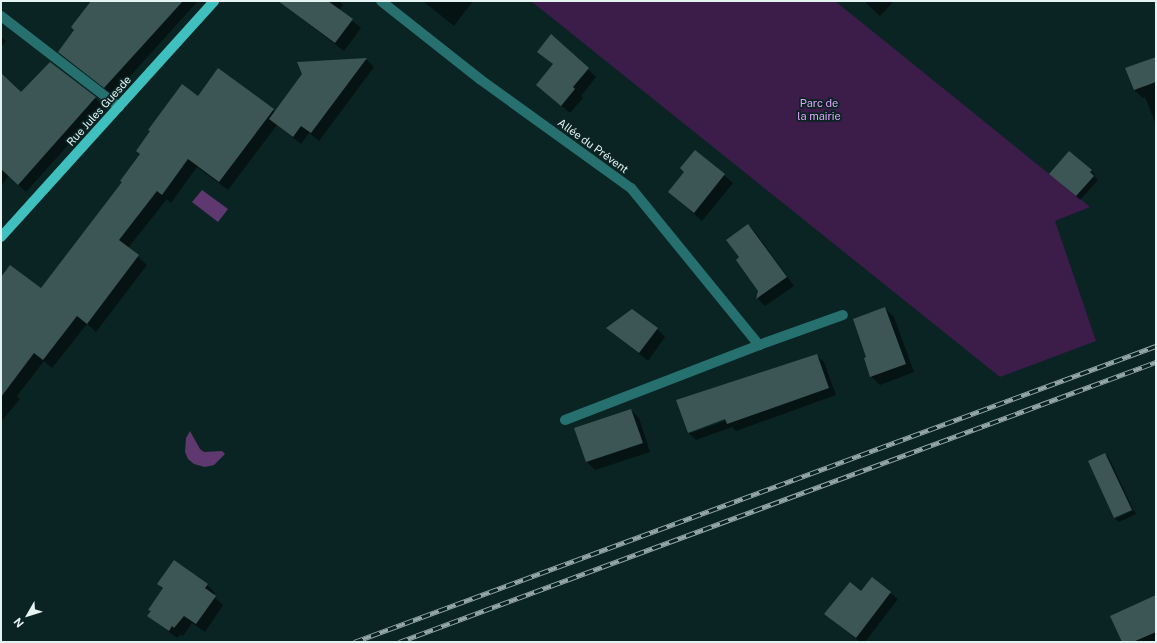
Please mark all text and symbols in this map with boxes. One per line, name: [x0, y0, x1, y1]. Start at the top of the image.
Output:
street label: Rue Jules Guesde: [64, 73, 134, 149]
park label: Parc de la mairie: [797, 97, 841, 123]
street label: Allée du Prévent: [555, 116, 631, 176]
north arrow: [8, 595, 48, 635]
text: N: [11, 615, 26, 630]

